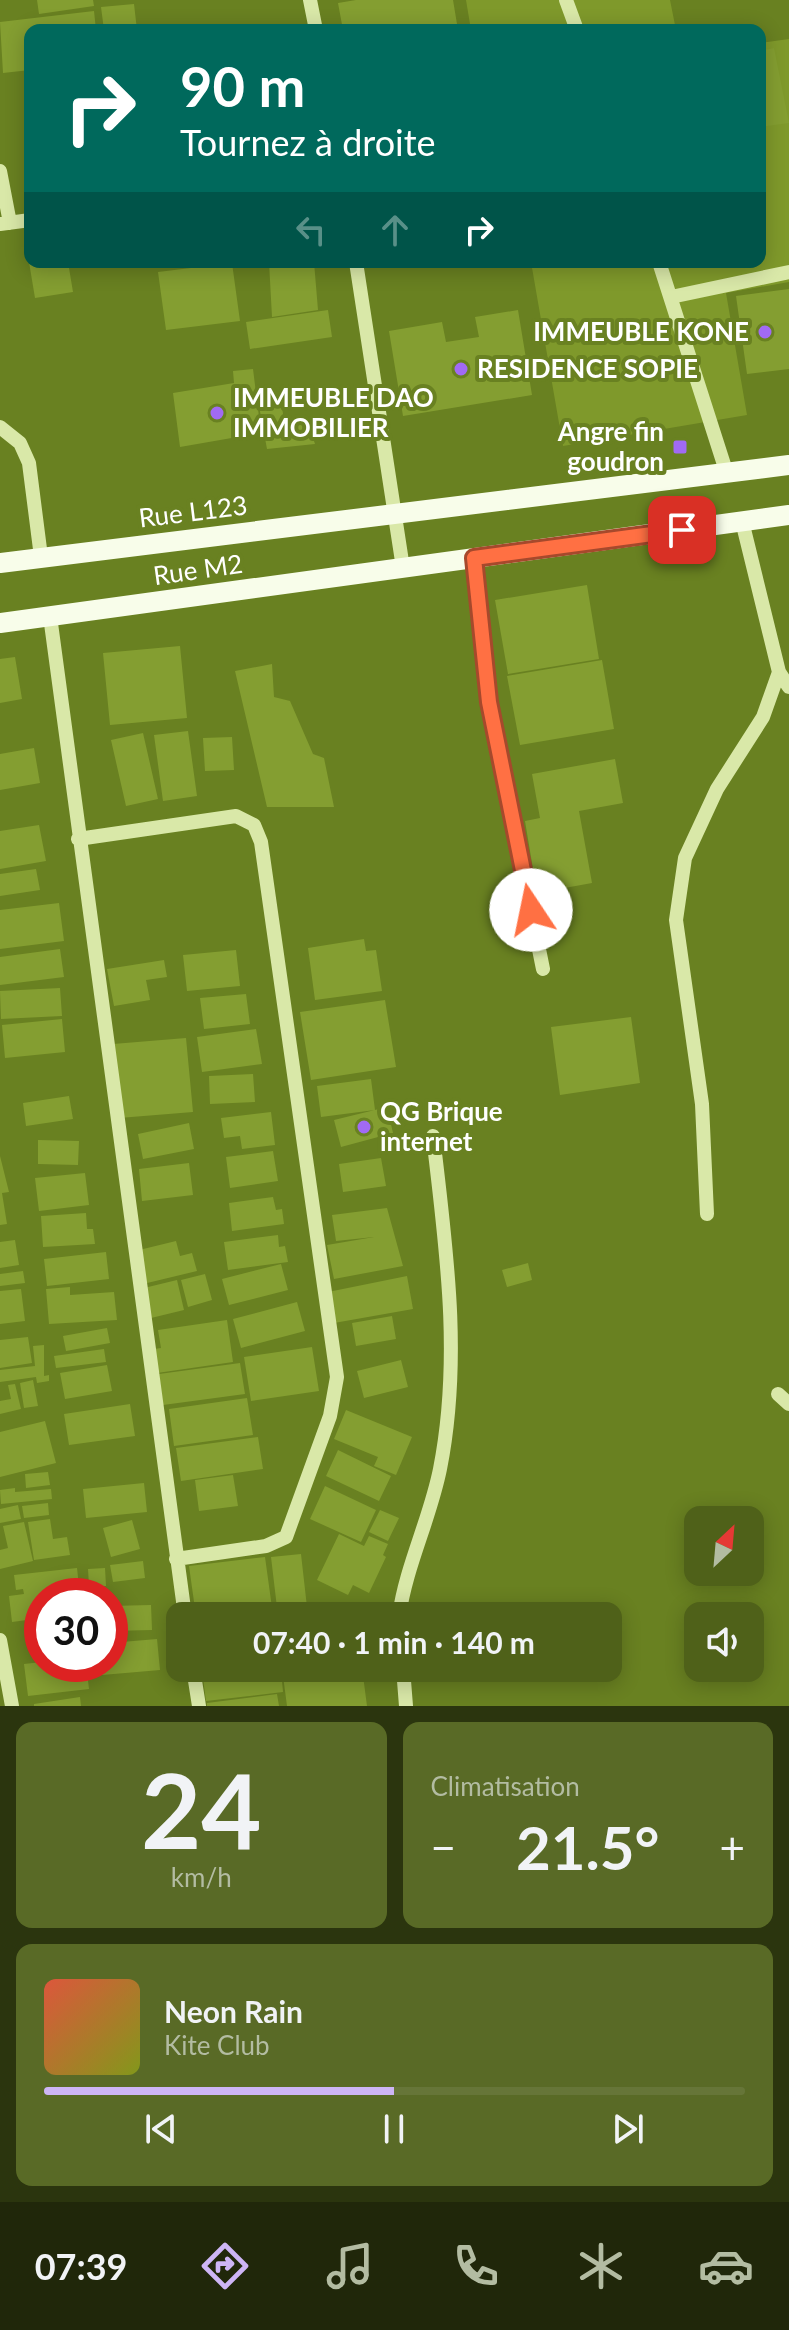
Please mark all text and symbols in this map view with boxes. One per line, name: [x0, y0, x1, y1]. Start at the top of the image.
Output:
text: 90 m: [180, 52, 305, 119]
icon: right: [48, 56, 152, 160]
text: Tournez à droite: [180, 120, 436, 164]
icon: left: [289, 208, 333, 252]
icon: ahead: [373, 208, 417, 252]
icon: right: [457, 208, 501, 252]
place label: IMMEUBLE KONE: [533, 315, 749, 347]
marker: IMMEUBLE KONE: [756, 323, 774, 341]
place label: RESIDENCE SOPIE: [477, 352, 698, 384]
marker: RESIDENCE SOPIE: [452, 360, 470, 378]
place label: IMMEUBLE DAO IMMOBILIER: [233, 381, 434, 443]
marker: IMMEUBLE DAO IMMOBILIER: [208, 404, 226, 422]
place label: Angre fin goudron: [557, 415, 664, 477]
marker: Angre fin goudron: [671, 438, 689, 456]
street label: Rue L123: [137, 488, 249, 534]
pin: [648, 496, 716, 564]
icon: arrive: [660, 508, 704, 552]
street label: Rue M2: [151, 547, 245, 591]
position arrow: [489, 868, 573, 952]
place label: QG Brique internet: [380, 1095, 503, 1157]
marker: QG Brique internet: [355, 1118, 373, 1136]
north arrow: [684, 1506, 764, 1586]
map controls: [684, 1506, 764, 1682]
speed limit sign: 30: [24, 1578, 128, 1682]
button: sound: [684, 1602, 764, 1682]
text: 07:40 · 1 min · 140 m: [253, 1624, 535, 1660]
text: 24: [141, 1746, 262, 1871]
text: Climatisation: [431, 1770, 580, 1802]
text: 21.5°: [516, 1811, 660, 1883]
text: −: [431, 1821, 456, 1873]
text: +: [719, 1821, 745, 1873]
text: km/h: [171, 1861, 232, 1893]
text: Neon Rain: [164, 1993, 303, 2029]
text: Kite Club: [164, 2029, 270, 2061]
icon: previous: [139, 2107, 183, 2151]
icon: pause: [372, 2107, 416, 2151]
icon: next: [606, 2107, 650, 2151]
icon: directions: [197, 2238, 253, 2294]
icon: music: [322, 2238, 378, 2294]
icon: phone: [448, 2238, 504, 2294]
icon: climate: [573, 2238, 629, 2294]
icon: car: [698, 2238, 754, 2294]
text: 07:39: [35, 2244, 127, 2288]

